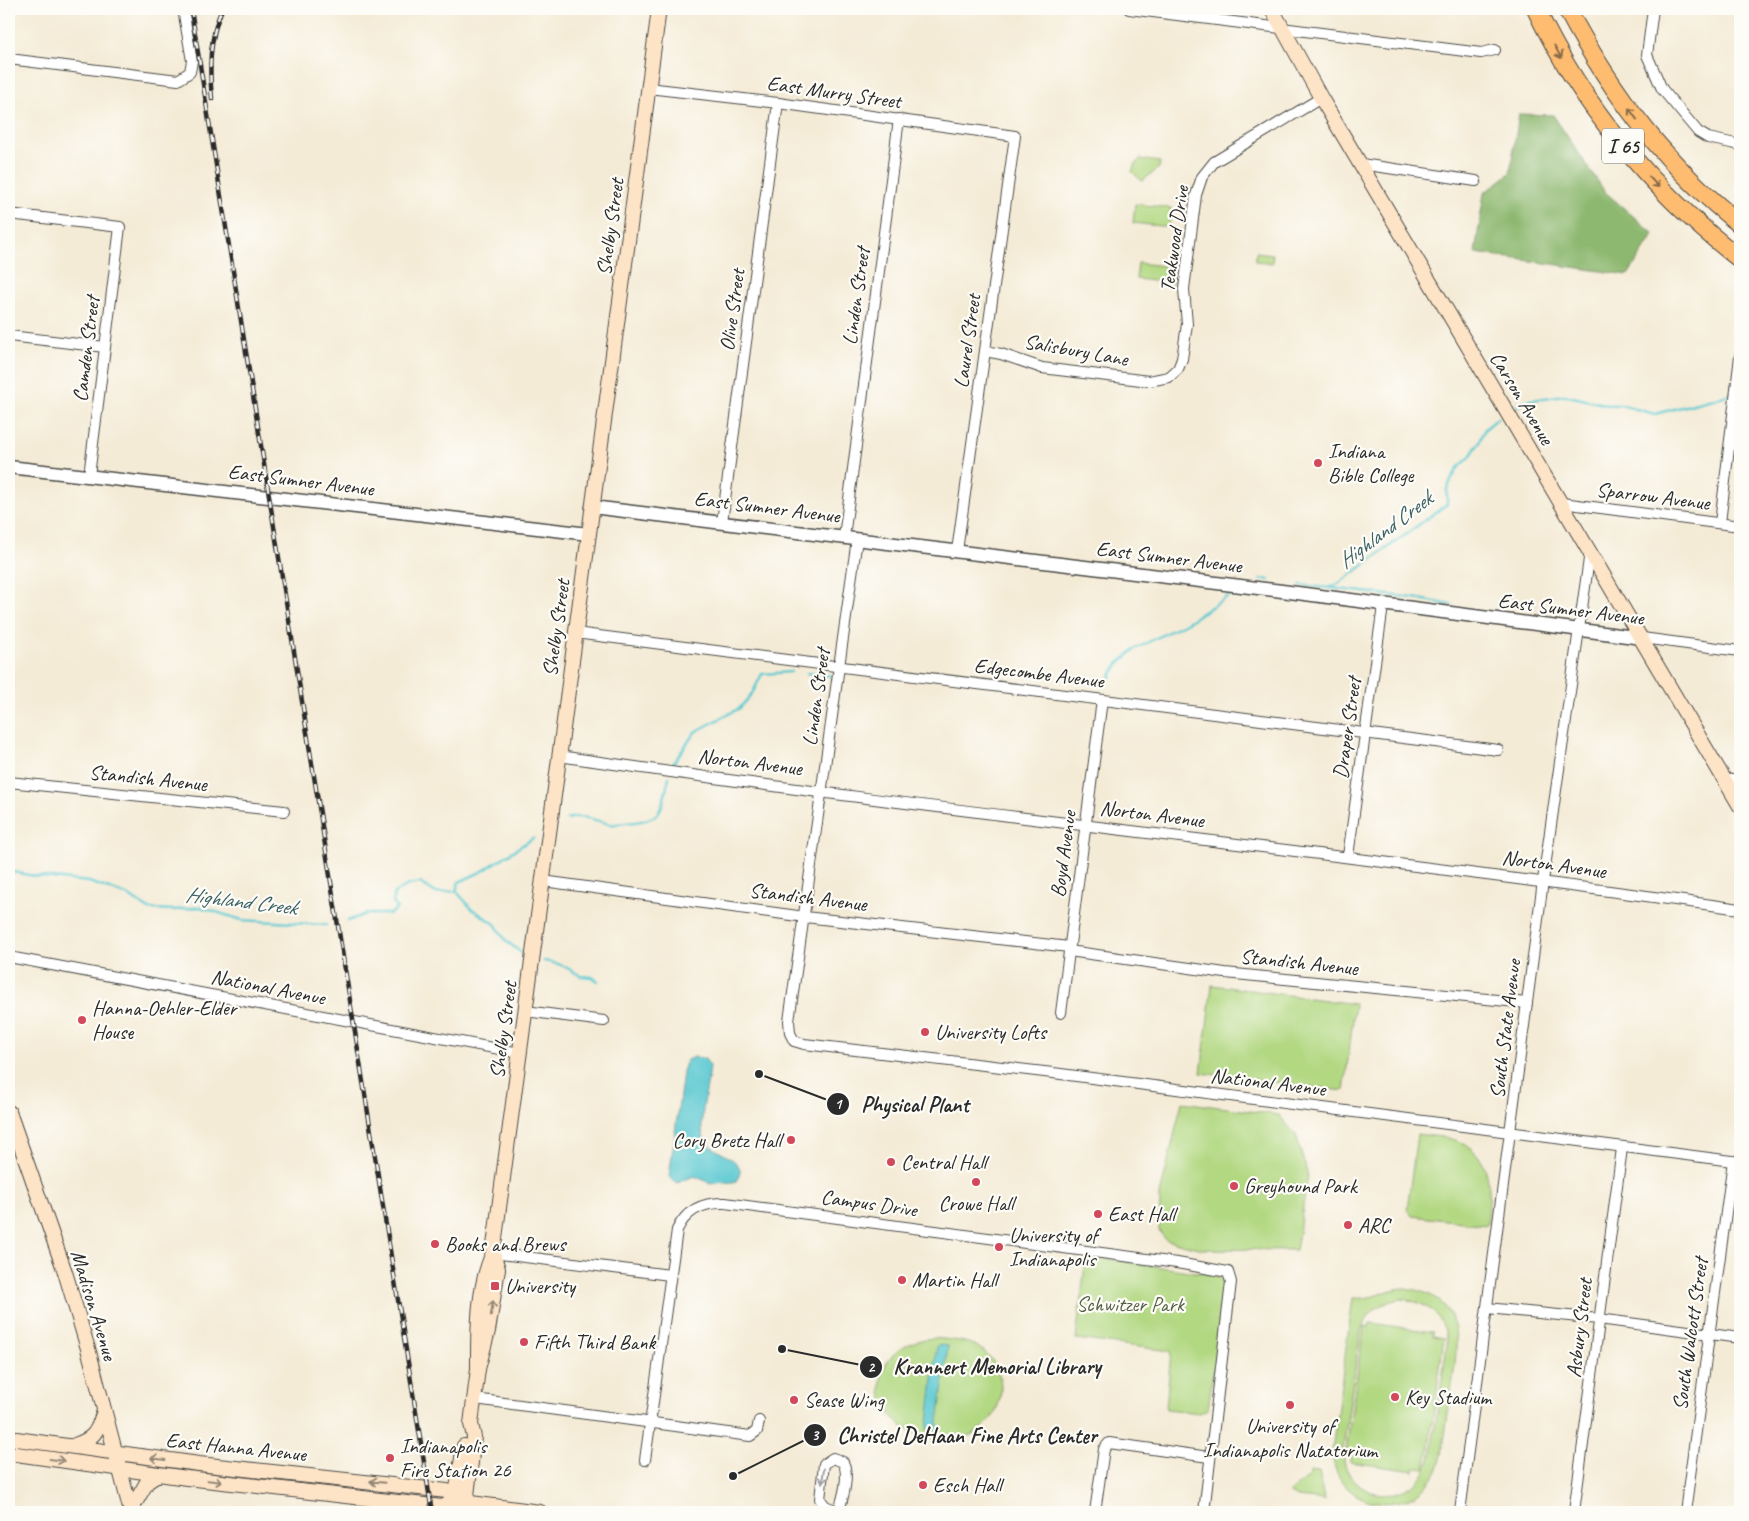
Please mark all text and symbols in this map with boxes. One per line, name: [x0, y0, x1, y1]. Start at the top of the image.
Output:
one-way arrow: [1554, 44, 1564, 58]
street label: East Murry Street: [765, 70, 905, 115]
one-way arrow: [1628, 108, 1639, 121]
road number: I 65: [1602, 128, 1644, 164]
street label: Shelby Street: [590, 175, 630, 277]
one-way arrow: [1648, 176, 1660, 189]
street label: Teakwood Drive: [1154, 183, 1195, 294]
street label: Linden Street: [836, 243, 876, 346]
street label: Olive Street: [713, 265, 751, 353]
street label: Laurel Street: [948, 291, 987, 389]
street label: Camden Street: [67, 292, 106, 403]
street label: Salisbury Lane: [1022, 328, 1131, 372]
street label: Carson Avenue: [1484, 347, 1561, 450]
place label: Indiana Bible College: [1328, 438, 1415, 488]
marker: Indiana Bible College: [1312, 457, 1324, 469]
street label: East Sumner Avenue: [227, 458, 376, 502]
street label: Sparrow Avenue: [1595, 476, 1712, 516]
water label: Highland Creek: [1332, 483, 1441, 575]
street label: East Sumner Avenue: [693, 485, 842, 529]
street label: East Sumner Avenue: [1095, 535, 1244, 579]
street label: Shelby Street: [536, 576, 576, 678]
street label: East Sumner Avenue: [1497, 587, 1646, 631]
street label: Linden Street: [796, 644, 836, 747]
street label: Edgecombe Avenue: [973, 652, 1106, 694]
street label: Draper Street: [1327, 673, 1367, 780]
street label: Norton Avenue: [696, 743, 805, 781]
street label: Standish Avenue: [88, 759, 209, 797]
street label: Norton Avenue: [1098, 795, 1207, 833]
street label: Boyd Avenue: [1044, 807, 1082, 899]
street label: Norton Avenue: [1500, 844, 1609, 884]
street label: Standish Avenue: [748, 877, 869, 917]
water label: Highland Creek: [184, 880, 302, 922]
street label: Standish Avenue: [1239, 943, 1360, 981]
street label: South State Avenue: [1484, 956, 1527, 1100]
street label: National Avenue: [209, 963, 329, 1011]
street label: Shelby Street: [483, 978, 523, 1080]
place label: Hanna-Oehler-Elder House: [92, 995, 238, 1045]
marker: Hanna-Oehler-Elder House: [76, 1014, 88, 1026]
place label: University Lofts: [935, 1019, 1048, 1045]
marker: University Lofts: [919, 1026, 931, 1038]
street label: National Avenue: [1209, 1062, 1329, 1102]
callout: Physical Plant: [826, 1086, 979, 1123]
text: Physical Plant: [861, 1091, 971, 1119]
text: 1: [835, 1095, 844, 1114]
place label: Cory Bretz Hall: [673, 1127, 784, 1153]
marker: Cory Bretz Hall: [785, 1134, 797, 1146]
place label: Central Hall: [901, 1149, 990, 1175]
marker: Central Hall: [885, 1156, 897, 1168]
place label: Greyhound Park: [1244, 1173, 1359, 1199]
marker: Crowe Hall: [970, 1176, 982, 1188]
marker: Greyhound Park: [1228, 1180, 1240, 1192]
street label: Campus Drive: [819, 1183, 921, 1223]
place label: Crowe Hall: [938, 1190, 1017, 1216]
place label: East Hall: [1108, 1201, 1178, 1227]
marker: East Hall: [1092, 1208, 1104, 1220]
place label: ARC: [1358, 1212, 1393, 1238]
marker: ARC: [1342, 1219, 1354, 1231]
place label: University of Indianapolis: [1009, 1222, 1103, 1272]
place label: Books and Brews: [445, 1231, 567, 1257]
marker: Books and Brews: [429, 1238, 441, 1250]
marker: University of Indianapolis: [993, 1241, 1005, 1253]
street label: Madison Avenue: [65, 1247, 123, 1364]
street label: South Walcott Street: [1666, 1253, 1714, 1412]
place label: Martin Hall: [912, 1267, 1000, 1293]
place label: University: [505, 1273, 577, 1299]
marker: Martin Hall: [896, 1274, 908, 1286]
street label: Asbury Street: [1560, 1275, 1598, 1379]
marker: University: [489, 1280, 501, 1292]
park label: Schwitzer Park: [1076, 1291, 1185, 1317]
one-way arrow: [487, 1301, 497, 1317]
place label: Fifth Third Bank: [534, 1329, 657, 1355]
marker: Fifth Third Bank: [518, 1336, 530, 1348]
callout: Krannert Memorial Library: [858, 1348, 1111, 1385]
text: Krannert Memorial Library: [893, 1353, 1103, 1381]
text: 2: [868, 1358, 876, 1377]
place label: Key Stadium: [1405, 1384, 1493, 1410]
place label: Sease Wing: [804, 1387, 886, 1413]
marker: Key Stadium: [1389, 1391, 1401, 1403]
marker: Sease Wing: [788, 1394, 800, 1406]
marker: University of Indianapolis Natatorium: [1284, 1399, 1296, 1411]
place label: University of Indianapolis Natatorium: [1203, 1413, 1379, 1463]
callout: Christel DeHaan Fine Arts Center: [802, 1416, 1106, 1453]
text: Christel DeHaan Fine Arts Center: [837, 1422, 1099, 1450]
text: 3: [812, 1426, 820, 1445]
street label: East Hanna Avenue: [165, 1427, 308, 1467]
place label: Indianapolis Fire Station 26: [400, 1433, 511, 1483]
marker: Indianapolis Fire Station 26: [384, 1452, 396, 1464]
one-way arrow: [150, 1454, 166, 1464]
one-way arrow: [49, 1455, 65, 1465]
one-way arrow: [817, 1467, 827, 1483]
place label: Esch Hall: [933, 1472, 1005, 1498]
one-way arrow: [207, 1476, 223, 1486]
one-way arrow: [369, 1477, 385, 1487]
marker: Esch Hall: [917, 1479, 929, 1491]

